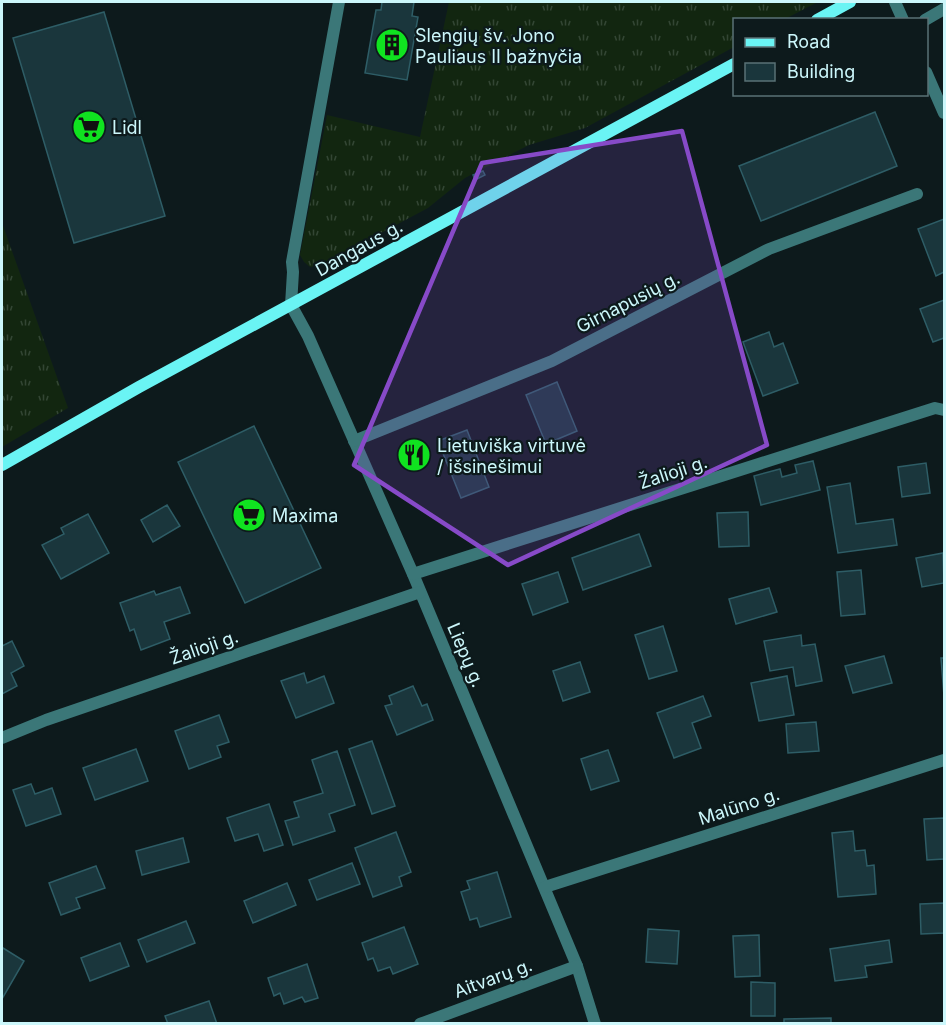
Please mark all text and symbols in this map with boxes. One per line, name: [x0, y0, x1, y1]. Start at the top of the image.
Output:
legend: [733, 18, 928, 96]
place label: Slengių šv. Jono Pauliaus II bažnyčia: [415, 25, 582, 67]
building icon: Slengių šv. Jono Pauliaus II bažnyčia: [374, 27, 410, 63]
text: Road: [787, 31, 830, 52]
text: Building: [787, 61, 855, 82]
supermarket icon: Lidl: [71, 109, 107, 145]
place label: Lidl: [112, 117, 142, 138]
street label: Dangaus g.: [312, 215, 406, 281]
street label: Girnapusių g.: [573, 267, 683, 337]
place label: Lietuviška virtuvė / išsinešimui: [437, 435, 586, 477]
restaurant icon: Lietuviška virtuvė / išsinešimui: [396, 437, 432, 473]
street label: Žalioji g.: [636, 450, 710, 493]
supermarket icon: Maxima: [231, 497, 267, 533]
place label: Maxima: [272, 505, 338, 526]
street label: Liepų g.: [443, 620, 489, 690]
street label: Žalioji g.: [167, 625, 241, 668]
street label: Malūno g.: [696, 783, 782, 829]
street label: Aitvarų g.: [451, 954, 535, 1002]

